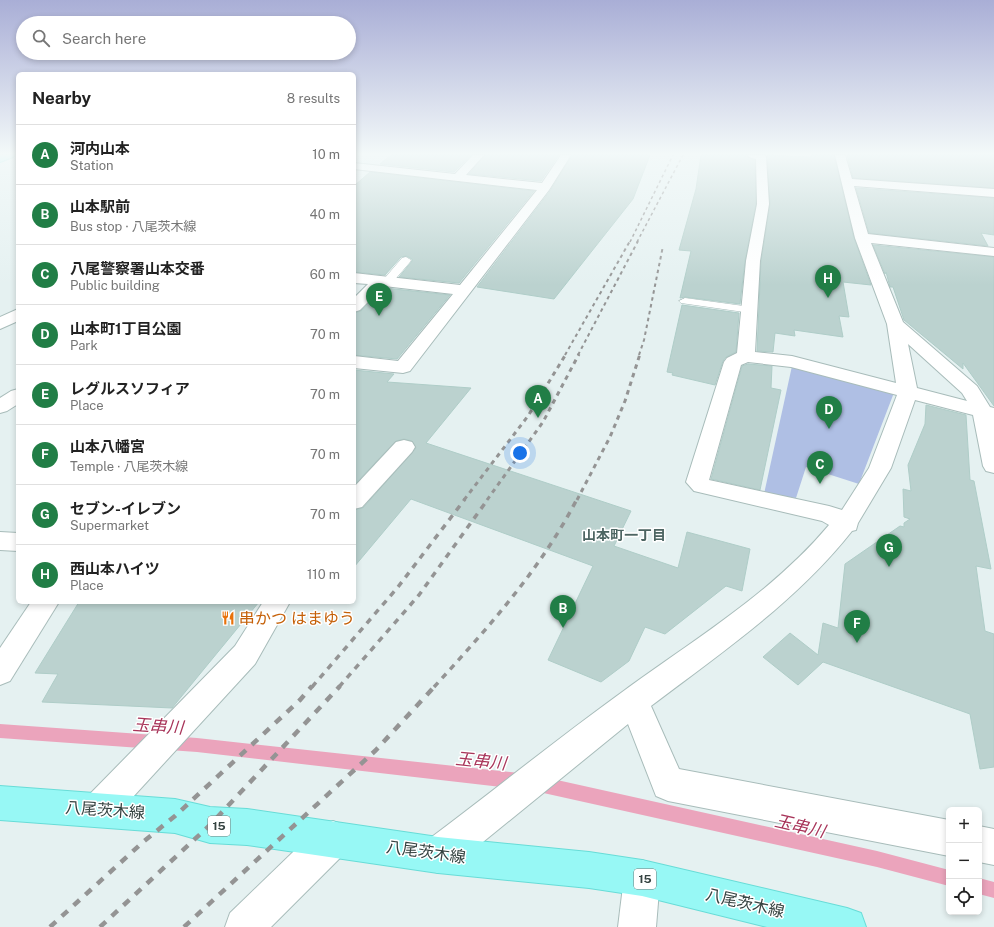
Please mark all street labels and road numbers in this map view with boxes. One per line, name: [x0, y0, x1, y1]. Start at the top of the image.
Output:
street label: 八尾茨木線: [64, 798, 146, 822]
road number: 15: [208, 816, 230, 836]
street label: 八尾茨木線: [385, 837, 467, 867]
road number: 15: [634, 869, 656, 889]
street label: 八尾茨木線: [704, 885, 786, 921]

